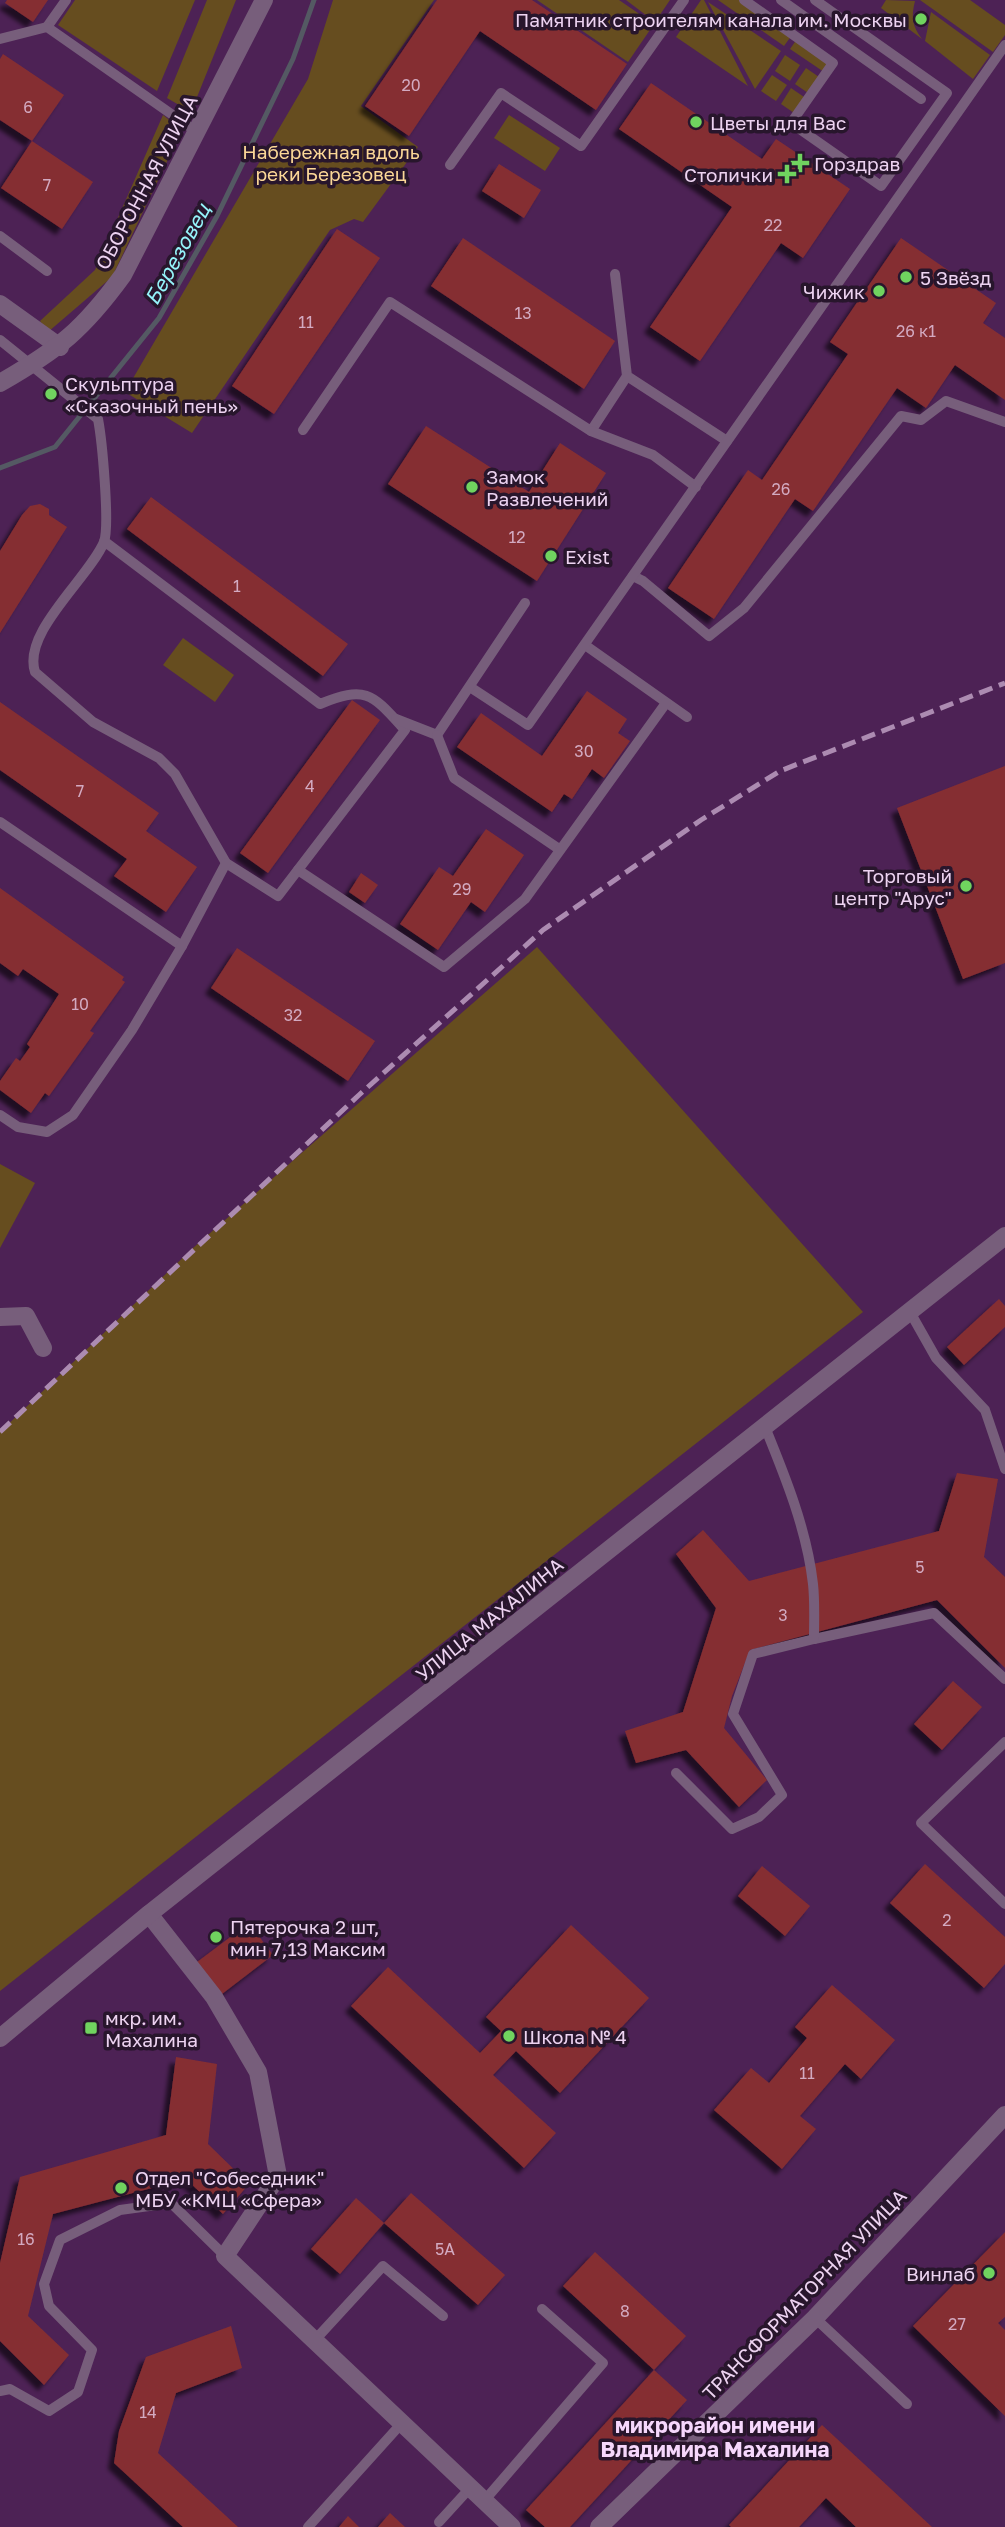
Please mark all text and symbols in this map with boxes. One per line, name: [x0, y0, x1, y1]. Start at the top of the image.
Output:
place label: Памятник строителям канала им. Москвы: [515, 8, 907, 31]
marker: Памятник строителям канала им. Москвы: [913, 11, 929, 27]
house number: 20: [401, 75, 421, 95]
street label: ОБОРОННАЯ УЛИЦА: [90, 91, 202, 273]
house number: 6: [23, 97, 33, 117]
place label: Цветы для Вас: [710, 111, 846, 134]
marker: Цветы для Вас: [688, 114, 704, 130]
park label: Набережная вдоль реки Березовец: [242, 140, 420, 185]
place label: Горздрав: [814, 152, 900, 175]
marker: Горздрав: [792, 155, 808, 171]
place label: Столички: [684, 163, 773, 186]
marker: Столички: [779, 166, 795, 182]
house number: 7: [43, 175, 51, 195]
water label: Березовец: [138, 198, 216, 309]
house number: 22: [764, 215, 782, 235]
place label: 5 Звёзд: [920, 266, 992, 289]
marker: 5 Звёзд: [898, 269, 914, 285]
place label: Чижик: [803, 280, 865, 303]
marker: Чижик: [871, 283, 887, 299]
house number: 13: [514, 303, 532, 323]
house number: 11: [298, 312, 314, 332]
house number: 26 к1: [896, 321, 936, 341]
place label: Скульптура «Сказочный пень»: [65, 372, 238, 417]
marker: Скульптура «Сказочный пень»: [43, 386, 59, 402]
place label: Замок Развлечений: [486, 465, 608, 510]
marker: Замок Развлечений: [464, 479, 480, 495]
house number: 26: [772, 479, 790, 499]
house number: 12: [508, 527, 526, 547]
place label: Exist: [565, 545, 610, 568]
marker: Exist: [543, 548, 559, 564]
house number: 1: [233, 576, 241, 596]
house number: 30: [574, 741, 594, 761]
house number: 4: [305, 776, 315, 796]
house number: 7: [76, 781, 84, 801]
place label: Торговый центр "Арус": [834, 864, 952, 909]
marker: Торговый центр "Арус": [958, 878, 974, 894]
house number: 29: [453, 879, 471, 899]
house number: 10: [71, 994, 89, 1014]
house number: 32: [284, 1005, 302, 1025]
street label: УЛИЦА МАХАЛИНА: [411, 1552, 568, 1685]
house number: 5: [915, 1557, 925, 1577]
house number: 3: [778, 1605, 788, 1625]
house number: 2: [942, 1910, 952, 1930]
place label: Пятерочка 2 шт, мин 7,13 Максим: [230, 1915, 386, 1960]
marker: Пятерочка 2 шт, мин 7,13 Максим: [208, 1929, 224, 1945]
place label: мкр. им. Махалина: [105, 2006, 198, 2051]
marker: мкр. им. Махалина: [83, 2020, 99, 2036]
place label: Школа № 4: [523, 2025, 627, 2048]
marker: Школа № 4: [501, 2028, 517, 2044]
house number: 11: [799, 2063, 815, 2083]
place label: Отдел "Собеседник" МБУ «КМЦ «Сфера»: [135, 2166, 324, 2211]
marker: Отдел "Собеседник" МБУ «КМЦ «Сфера»: [113, 2180, 129, 2196]
street label: ТРАНСФОРМАТОРНАЯ УЛИЦА: [697, 2184, 911, 2404]
house number: 16: [17, 2229, 35, 2249]
house number: 5А: [435, 2239, 455, 2259]
place label: Винлаб: [906, 2262, 975, 2285]
marker: Винлаб: [981, 2265, 997, 2281]
house number: 8: [620, 2301, 630, 2321]
house number: 27: [948, 2314, 966, 2334]
house number: 14: [139, 2402, 157, 2422]
district label: микрорайон имени Владимира Махалина: [601, 2412, 829, 2462]

